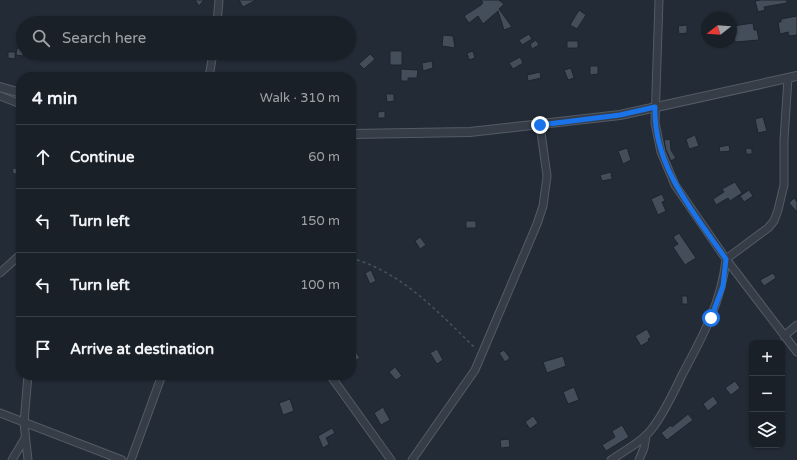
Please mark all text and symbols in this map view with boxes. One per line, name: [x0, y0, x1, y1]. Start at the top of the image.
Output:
north arrow: [701, 12, 737, 48]
search box: [16, 16, 356, 60]
icon: search: [30, 27, 52, 49]
text: Search here: [62, 29, 146, 47]
text: 4 min: [32, 88, 77, 109]
text: Walk · 310 m: [260, 90, 340, 106]
route end: [531, 116, 549, 134]
icon: ahead: [32, 146, 54, 168]
text: Continue: [70, 148, 134, 166]
text: 60 m: [308, 149, 340, 165]
icon: left: [32, 210, 54, 232]
text: Turn left: [70, 212, 130, 230]
text: 150 m: [300, 213, 340, 229]
icon: left: [32, 274, 54, 296]
text: Turn left: [70, 276, 130, 294]
text: 100 m: [300, 277, 340, 293]
route start: [702, 309, 720, 327]
icon: arrive: [32, 338, 54, 360]
text: Arrive at destination: [70, 340, 214, 358]
map controls: [749, 340, 785, 448]
button: +: [749, 340, 785, 376]
button: −: [749, 376, 785, 412]
button: layers: [749, 412, 785, 448]

